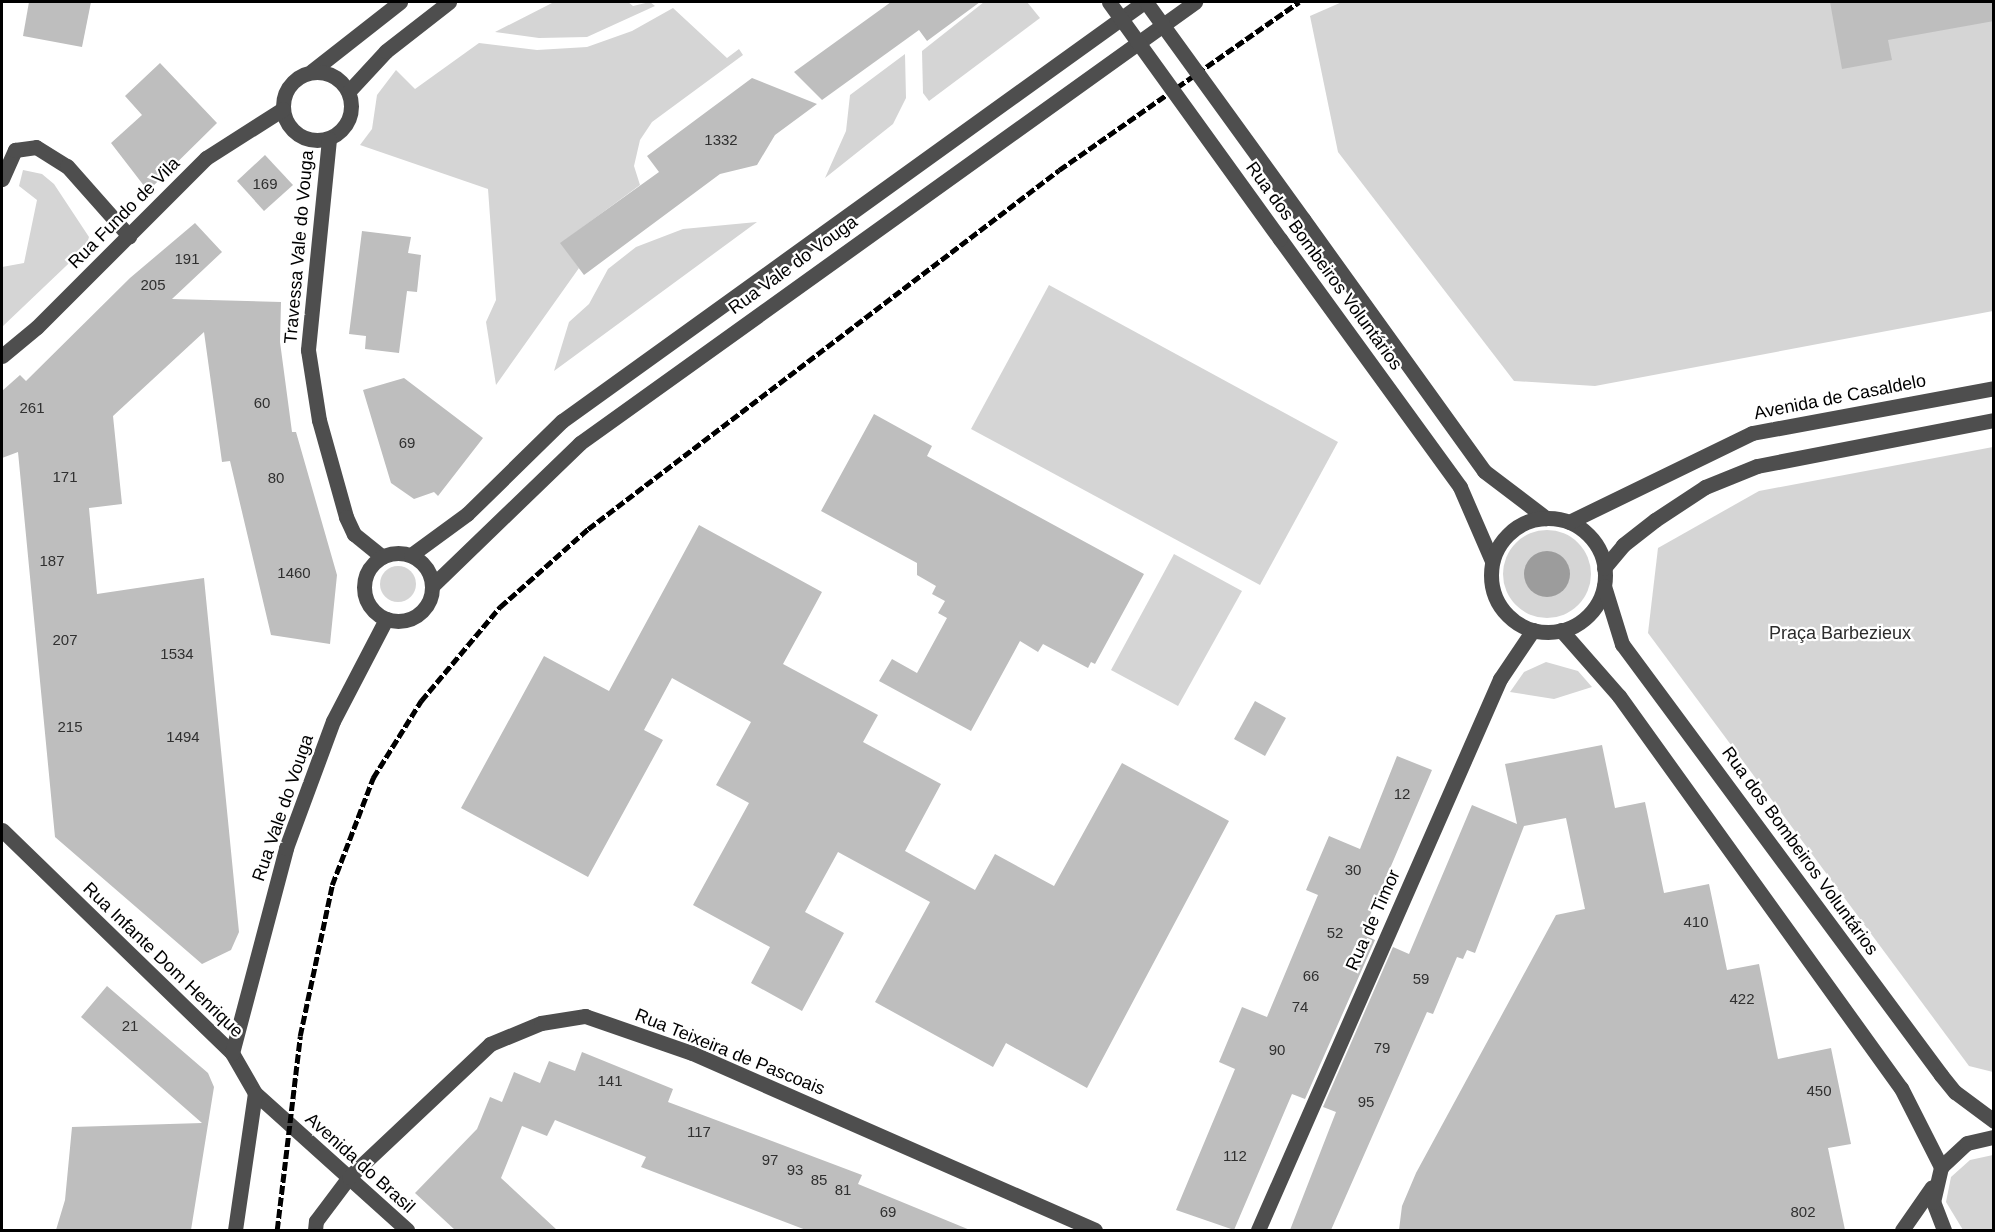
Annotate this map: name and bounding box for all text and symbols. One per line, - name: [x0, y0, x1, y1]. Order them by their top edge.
- house number: 1332: [704, 131, 738, 149]
- street label: Travessa Vale do Vouga: [280, 149, 318, 345]
- street label: Rua Fundo de Vila: [64, 153, 184, 273]
- street label: Rua dos Bombeiros Voluntários: [1241, 158, 1407, 374]
- house number: 169: [252, 175, 278, 193]
- street label: Rua Vale do Vouga: [724, 211, 862, 319]
- house number: 191: [174, 250, 200, 268]
- house number: 205: [140, 276, 166, 294]
- street label: Avenida de Casaldelo: [1752, 370, 1928, 424]
- house number: 60: [254, 394, 270, 412]
- house number: 261: [19, 399, 45, 417]
- house number: 69: [399, 434, 415, 452]
- house number: 171: [52, 468, 78, 486]
- house number: 80: [268, 469, 284, 487]
- house number: 187: [39, 552, 65, 570]
- house number: 1460: [277, 564, 311, 582]
- park label: Praça Barbezieux: [1769, 622, 1911, 644]
- house number: 207: [52, 631, 78, 649]
- house number: 1534: [160, 645, 194, 663]
- house number: 215: [57, 718, 83, 736]
- house number: 1494: [166, 728, 200, 746]
- street label: Rua Vale do Vouga: [248, 732, 318, 884]
- street label: Rua dos Bombeiros Voluntários: [1717, 743, 1883, 959]
- house number: 12: [1394, 785, 1410, 803]
- house number: 30: [1345, 861, 1361, 879]
- street label: Rua de Timor: [1341, 866, 1405, 974]
- street label: Rua Infante Dom Henrique: [78, 878, 248, 1042]
- house number: 410: [1683, 913, 1709, 931]
- house number: 52: [1327, 924, 1343, 942]
- house number: 66: [1303, 967, 1319, 985]
- house number: 59: [1413, 970, 1429, 988]
- house number: 422: [1729, 990, 1755, 1008]
- house number: 74: [1292, 998, 1308, 1016]
- street label: Rua Teixeira de Pascoais: [632, 1004, 828, 1100]
- house number: 21: [122, 1017, 138, 1035]
- house number: 79: [1374, 1039, 1390, 1057]
- house number: 90: [1269, 1041, 1285, 1059]
- house number: 141: [597, 1072, 623, 1090]
- house number: 450: [1806, 1082, 1832, 1100]
- house number: 95: [1358, 1093, 1374, 1111]
- street label: Avenida do Brasil: [301, 1108, 419, 1218]
- house number: 117: [687, 1123, 711, 1141]
- house number: 112: [1223, 1147, 1247, 1165]
- house number: 97: [762, 1151, 778, 1169]
- house number: 93: [787, 1161, 803, 1179]
- house number: 85: [811, 1171, 827, 1189]
- house number: 81: [835, 1181, 851, 1199]
- house number: 69: [880, 1203, 896, 1221]
- house number: 802: [1790, 1203, 1816, 1221]

